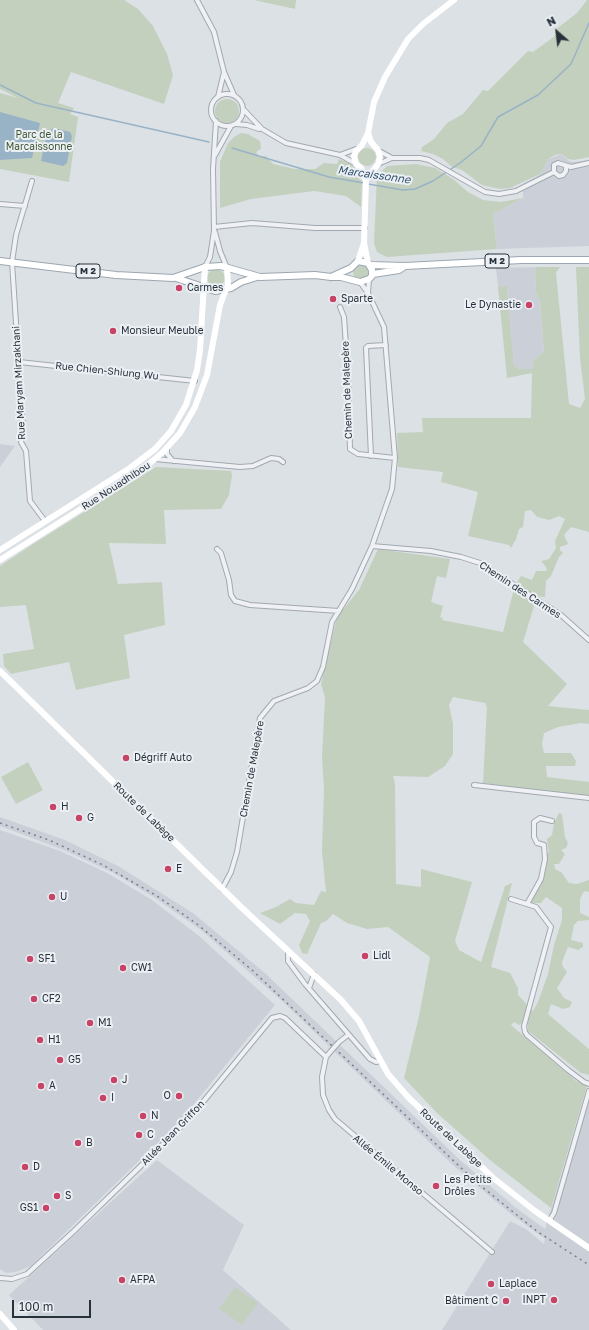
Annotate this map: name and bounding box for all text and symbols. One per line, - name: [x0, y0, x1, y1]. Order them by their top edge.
- north arrow: [537, 12, 577, 52]
- text: N: [544, 13, 558, 29]
- park label: Parc de la Marcaissonne: [6, 129, 72, 152]
- water label: Marcaissonne: [337, 163, 411, 187]
- road number: M 2: [485, 254, 509, 268]
- road number: M 2: [76, 264, 100, 278]
- place label: Carmes: [187, 282, 223, 294]
- marker: Carmes: [174, 283, 184, 293]
- place label: Sparte: [341, 293, 373, 305]
- marker: Sparte: [328, 294, 338, 304]
- place label: Le Dynastie: [465, 299, 521, 311]
- marker: Le Dynastie: [524, 300, 534, 310]
- place label: Monsieur Meuble: [121, 325, 203, 337]
- street label: Rue Maryam Mirzakhani: [10, 326, 28, 440]
- marker: Monsieur Meuble: [108, 326, 118, 336]
- street label: Chemin de Malepère: [339, 341, 355, 439]
- street label: Rue Chien-Shiung Wu: [55, 360, 159, 382]
- street label: Rue Nouadhibou: [79, 459, 153, 513]
- street label: Chemin des Carmes: [477, 559, 563, 621]
- street label: Chemin de Malepère: [238, 720, 266, 818]
- place label: Dégriff Auto: [134, 752, 192, 764]
- marker: Dégriff Auto: [121, 753, 131, 763]
- street label: Route de Labège: [111, 780, 177, 844]
- place label: H: [61, 801, 69, 813]
- marker: H: [48, 802, 58, 812]
- place label: G: [87, 812, 94, 824]
- marker: G: [74, 813, 84, 823]
- place label: E: [176, 863, 182, 875]
- marker: E: [163, 864, 173, 874]
- place label: U: [60, 891, 67, 903]
- marker: U: [47, 892, 57, 902]
- place label: Lidl: [373, 950, 391, 962]
- marker: Lidl: [360, 951, 370, 961]
- place label: SF1: [38, 953, 55, 965]
- marker: SF1: [25, 954, 35, 964]
- place label: CW1: [131, 962, 152, 974]
- marker: CW1: [118, 963, 128, 973]
- place label: CF2: [42, 993, 61, 1005]
- marker: CF2: [29, 994, 39, 1004]
- place label: M1: [98, 1017, 111, 1029]
- marker: M1: [85, 1018, 95, 1028]
- place label: H1: [48, 1034, 60, 1046]
- marker: H1: [35, 1035, 45, 1045]
- place label: G5: [68, 1054, 81, 1066]
- marker: G5: [55, 1055, 65, 1065]
- place label: J: [122, 1074, 128, 1086]
- marker: J: [109, 1075, 119, 1085]
- place label: A: [49, 1080, 56, 1092]
- marker: A: [36, 1081, 46, 1091]
- place label: O: [164, 1090, 171, 1102]
- marker: O: [174, 1091, 184, 1101]
- place label: I: [111, 1092, 114, 1104]
- marker: I: [98, 1093, 108, 1103]
- street label: Allée Jean Griffon: [139, 1098, 207, 1168]
- street label: Route de Labège: [417, 1106, 485, 1170]
- place label: N: [151, 1110, 159, 1122]
- marker: N: [138, 1111, 148, 1121]
- place label: C: [147, 1129, 154, 1141]
- marker: C: [134, 1130, 144, 1140]
- street label: Allée Émile Monso: [350, 1132, 426, 1198]
- place label: B: [86, 1137, 93, 1149]
- marker: B: [73, 1138, 83, 1148]
- place label: D: [33, 1161, 40, 1173]
- marker: D: [20, 1162, 30, 1172]
- place label: Les Petits Drôles: [444, 1174, 491, 1198]
- marker: Les Petits Drôles: [431, 1181, 441, 1191]
- place label: S: [65, 1190, 71, 1202]
- marker: S: [52, 1191, 62, 1201]
- place label: GS1: [20, 1202, 38, 1214]
- marker: GS1: [41, 1203, 51, 1213]
- place label: AFPA: [130, 1274, 155, 1286]
- marker: AFPA: [117, 1275, 127, 1285]
- place label: Laplace: [499, 1278, 537, 1290]
- marker: Laplace: [486, 1279, 496, 1289]
- scale bar: [14, 1292, 93, 1318]
- place label: INPT: [523, 1294, 546, 1306]
- place label: Bâtiment C: [445, 1295, 498, 1307]
- marker: INPT: [549, 1295, 559, 1305]
- marker: Bâtiment C: [501, 1296, 511, 1306]
- text: 100 m: [19, 1299, 53, 1314]

